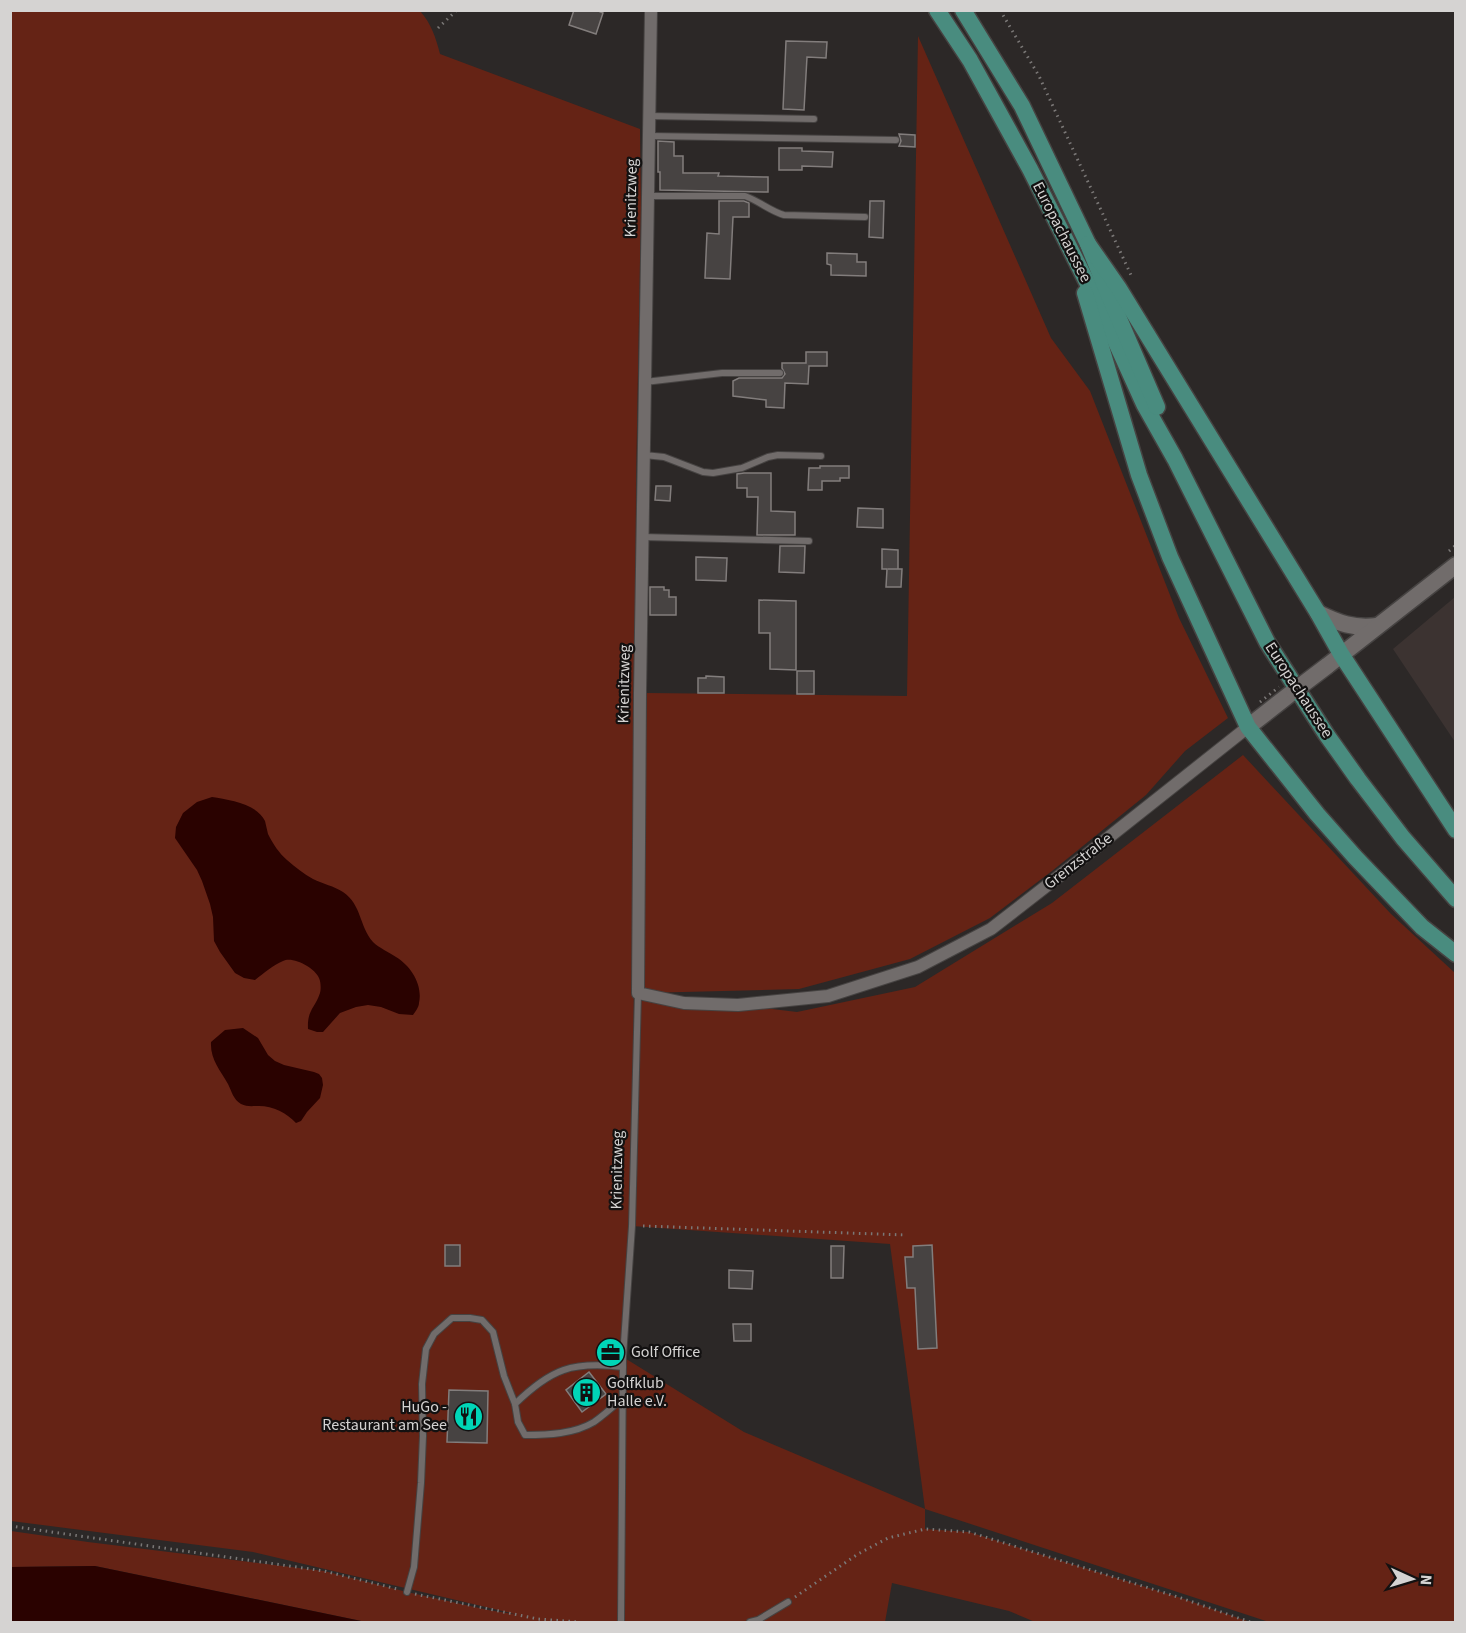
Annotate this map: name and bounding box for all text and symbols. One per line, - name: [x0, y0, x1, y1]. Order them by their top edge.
- street label: Krienitzweg: [619, 158, 643, 238]
- street label: Europachaussee: [1027, 178, 1097, 286]
- street label: Europachaussee: [1260, 638, 1338, 742]
- street label: Krienitzweg: [612, 644, 636, 724]
- street label: Grenzstraße: [1039, 827, 1117, 895]
- street label: Krienitzweg: [605, 1130, 629, 1210]
- office icon: Golf Office: [594, 1336, 626, 1368]
- place label: Golf Office: [631, 1341, 700, 1363]
- place label: Golfklub Halle e.V.: [607, 1372, 667, 1412]
- building icon: Golfklub Halle e.V.: [570, 1376, 602, 1408]
- place label: HuGo - Restaurant am See: [322, 1396, 447, 1436]
- restaurant icon: HuGo - Restaurant am See: [452, 1400, 484, 1432]
- north arrow: [1382, 1549, 1442, 1609]
- text: N: [1415, 1574, 1437, 1586]

